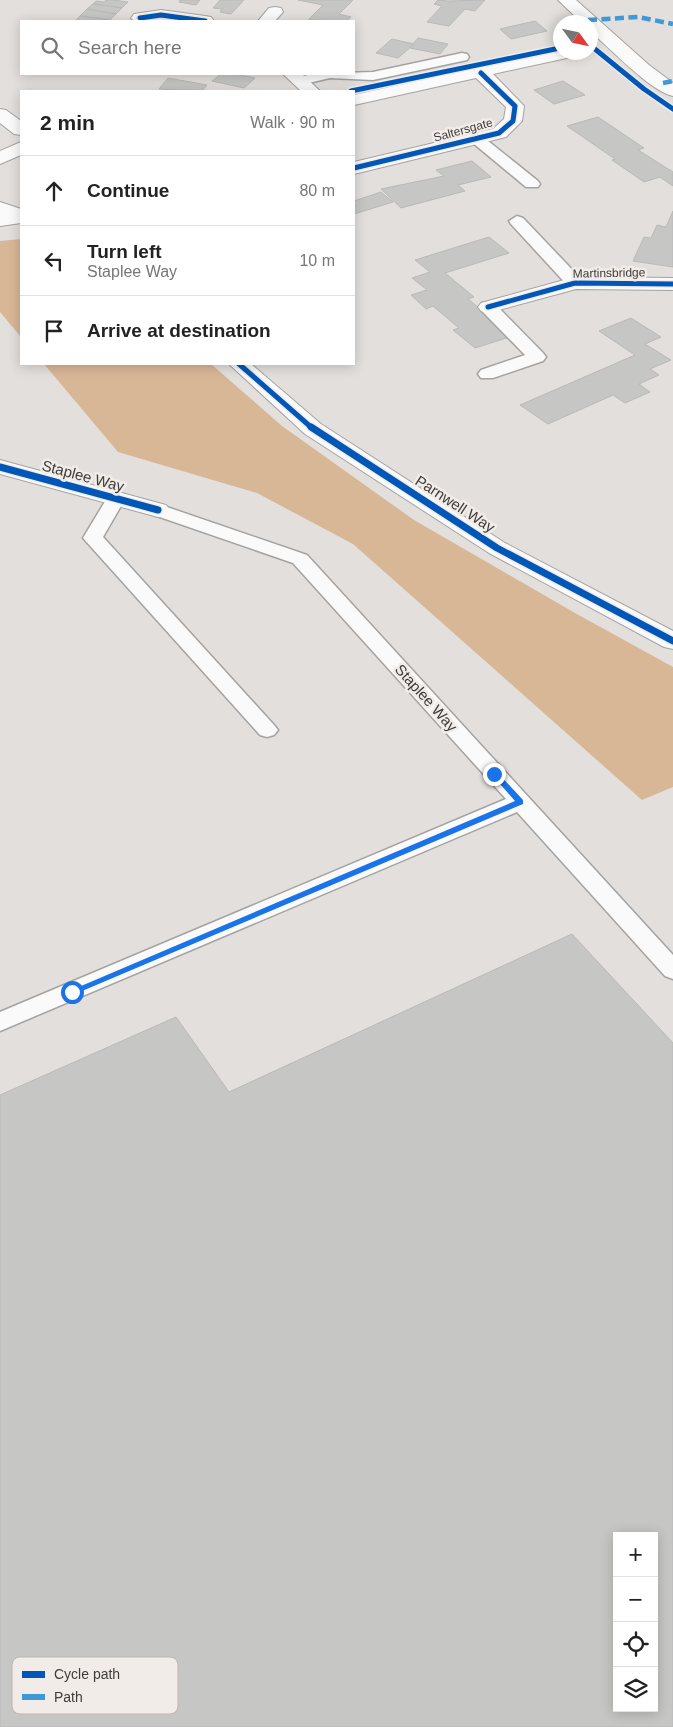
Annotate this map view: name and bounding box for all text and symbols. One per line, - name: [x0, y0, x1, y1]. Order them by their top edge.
- north arrow: [553, 15, 598, 60]
- search box: [20, 20, 355, 75]
- icon: search: [38, 34, 66, 62]
- text: Search here: [78, 37, 182, 58]
- text: 2 min: [40, 111, 95, 134]
- text: Walk · 90 m: [250, 114, 335, 131]
- street label: Saltersgate: [432, 115, 494, 145]
- icon: ahead: [40, 177, 68, 205]
- text: Continue: [87, 180, 169, 201]
- text: 80 m: [299, 182, 335, 199]
- text: Turn left: [87, 241, 162, 262]
- icon: left: [40, 247, 68, 275]
- text: 10 m: [299, 252, 335, 269]
- text: Staplee Way: [87, 263, 177, 280]
- street label: Martinsbridge: [573, 265, 646, 281]
- icon: arrive: [40, 317, 68, 345]
- text: Arrive at destination: [87, 320, 271, 341]
- street label: Staplee Way: [40, 456, 127, 495]
- street label: Parnwell Way: [412, 472, 499, 536]
- street label: Staplee Way: [392, 661, 461, 735]
- route end: [483, 763, 506, 786]
- route start: [61, 981, 84, 1004]
- map controls: [613, 1532, 658, 1712]
- button: +: [613, 1532, 658, 1577]
- button: −: [613, 1577, 658, 1622]
- button: locate: [613, 1622, 658, 1667]
- legend: [12, 1657, 178, 1714]
- text: Cycle path: [54, 1666, 120, 1682]
- button: layers: [613, 1667, 658, 1712]
- text: Path: [54, 1689, 83, 1705]

